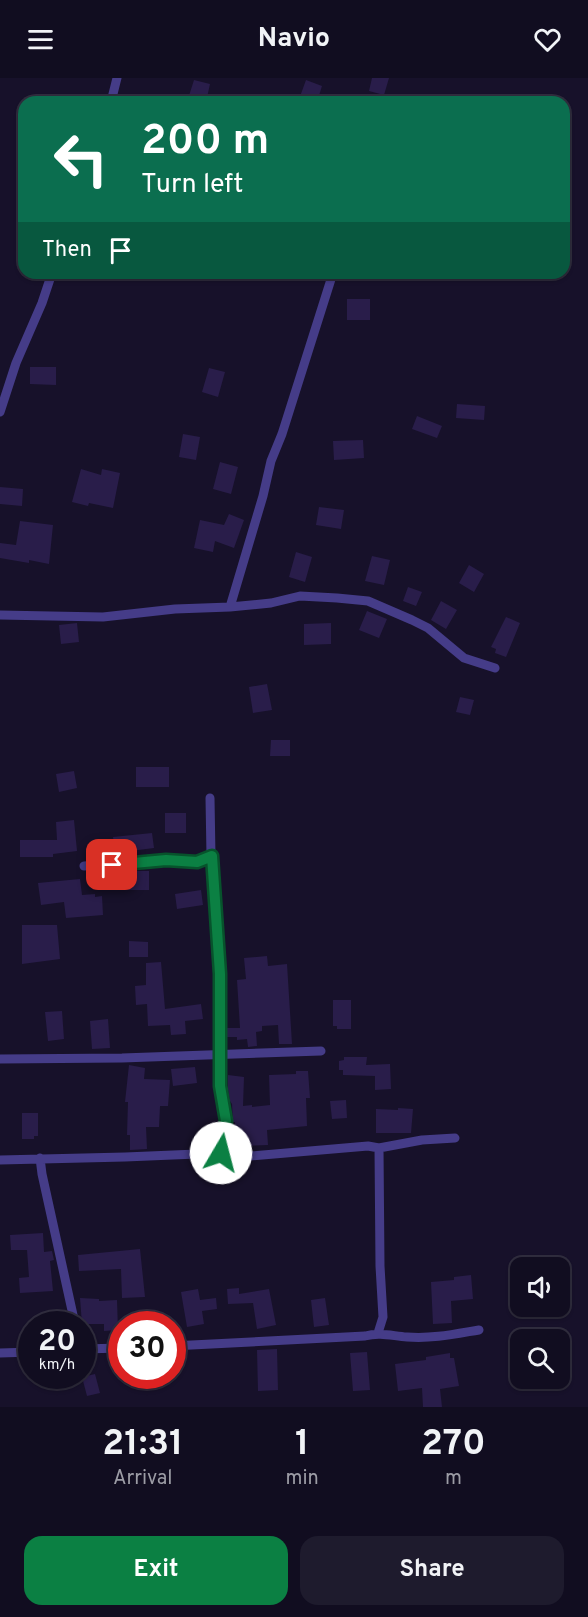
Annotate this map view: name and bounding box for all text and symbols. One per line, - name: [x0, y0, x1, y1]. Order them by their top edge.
- text: Navio: [258, 22, 330, 56]
- icon: menu: [24, 23, 57, 56]
- icon: heart: [531, 23, 564, 56]
- text: 200 m: [141, 116, 269, 169]
- icon: left: [42, 120, 120, 198]
- text: Turn left: [141, 168, 243, 202]
- icon: arrive: [104, 234, 137, 267]
- text: Then: [42, 237, 92, 264]
- pin: [86, 839, 137, 890]
- icon: arrive: [95, 848, 128, 881]
- position arrow: [189, 1121, 253, 1185]
- map controls: [510, 1257, 570, 1389]
- button: sound: [510, 1257, 570, 1317]
- speed limit sign: 30: [108, 1311, 186, 1389]
- text: 20: [38, 1324, 76, 1361]
- button: search: [510, 1329, 570, 1389]
- text: km/h: [39, 1356, 75, 1375]
- text: 21:31: [102, 1422, 183, 1468]
- text: 1: [295, 1422, 309, 1468]
- text: 270: [421, 1422, 486, 1468]
- text: Arrival: [113, 1466, 173, 1492]
- text: min: [286, 1466, 319, 1492]
- text: m: [445, 1466, 462, 1492]
- button: Exit: [24, 1536, 288, 1605]
- button: Share: [300, 1536, 564, 1605]

